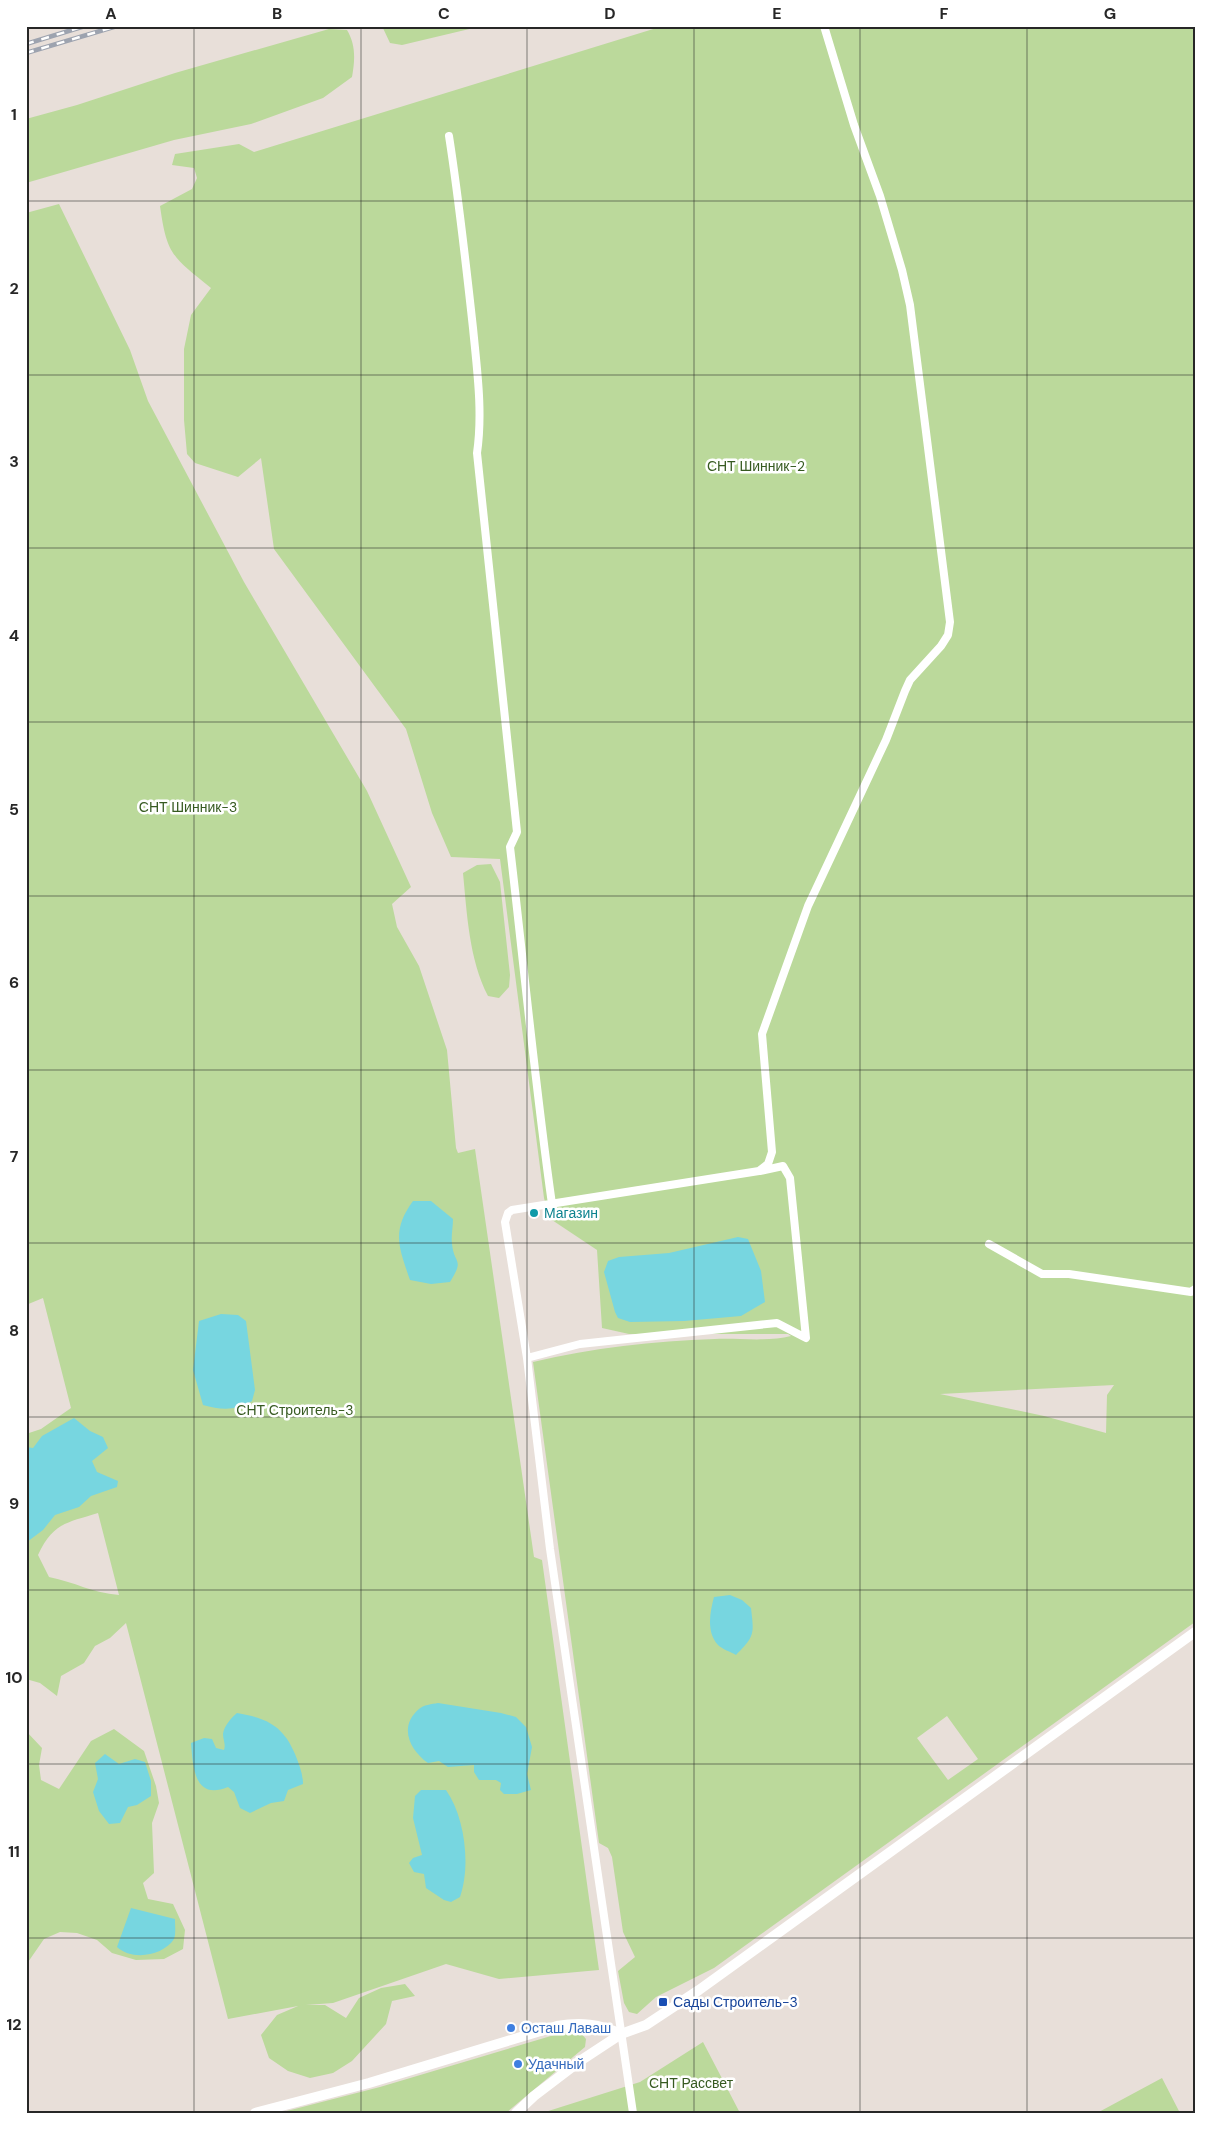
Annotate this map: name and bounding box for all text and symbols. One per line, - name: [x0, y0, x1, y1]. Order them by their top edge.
- text: A: [105, 3, 117, 24]
- text: B: [272, 3, 282, 24]
- text: C: [438, 3, 450, 24]
- text: D: [604, 3, 616, 24]
- text: E: [772, 3, 782, 24]
- text: F: [940, 3, 949, 24]
- text: G: [1104, 3, 1116, 24]
- text: 1: [11, 104, 17, 125]
- text: 2: [9, 278, 19, 299]
- text: 3: [9, 451, 19, 472]
- park label: СНТ Шинник-2: [707, 457, 805, 475]
- text: 4: [9, 625, 19, 646]
- park label: СНТ Шинник-3: [139, 798, 237, 816]
- text: 5: [9, 799, 19, 820]
- text: 6: [9, 972, 19, 993]
- text: 7: [10, 1146, 19, 1167]
- place label: Магазин: [544, 1204, 598, 1222]
- marker: Магазин: [528, 1207, 540, 1219]
- text: 8: [9, 1320, 19, 1341]
- park label: СНТ Строитель-3: [236, 1401, 354, 1419]
- text: 9: [9, 1493, 19, 1514]
- text: 10: [5, 1667, 23, 1688]
- text: 11: [8, 1841, 20, 1862]
- place label: Сады Строитель-3: [673, 1993, 798, 2011]
- marker: Сады Строитель-3: [657, 1996, 669, 2008]
- text: 12: [6, 2014, 22, 2035]
- place label: Осташ Лаваш: [521, 2019, 611, 2037]
- marker: Осташ Лаваш: [505, 2022, 517, 2034]
- place label: Удачный: [528, 2055, 584, 2073]
- marker: Удачный: [512, 2058, 524, 2070]
- park label: СНТ Рассвет: [649, 2074, 734, 2092]

